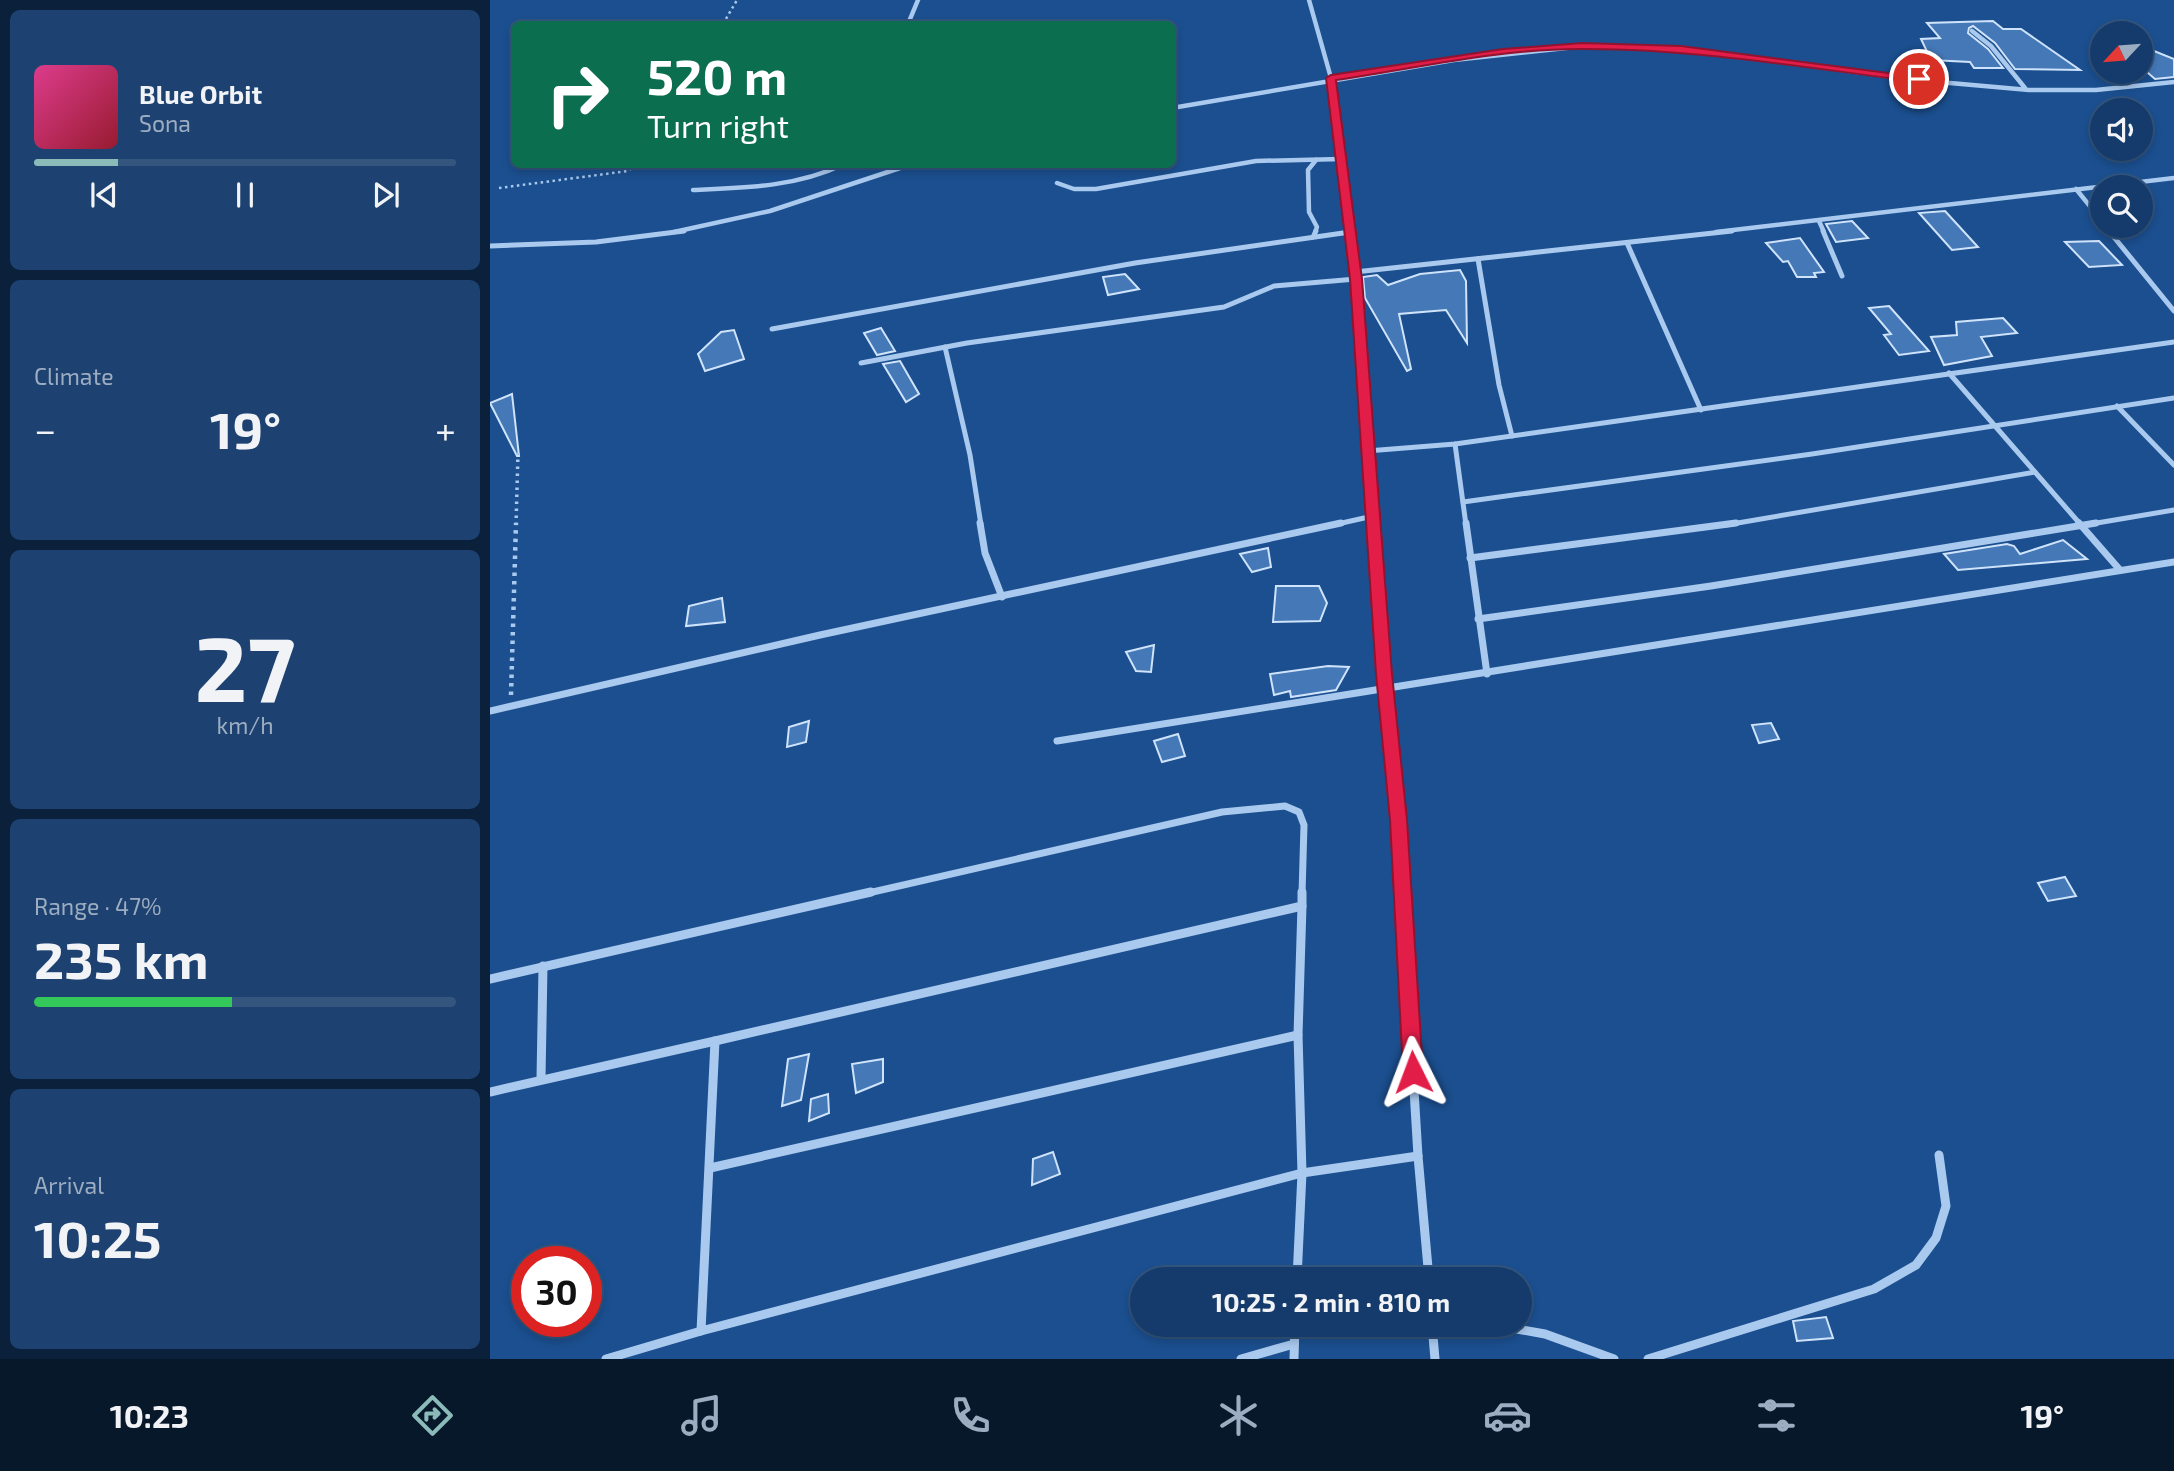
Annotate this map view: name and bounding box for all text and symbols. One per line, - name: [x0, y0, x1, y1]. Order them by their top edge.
- north arrow: [2090, 21, 2152, 84]
- map controls: [2090, 21, 2153, 238]
- text: 520 m: [647, 46, 787, 105]
- icon: right: [532, 49, 623, 140]
- pin: [1889, 49, 1949, 109]
- icon: arrive: [1900, 60, 1938, 98]
- text: Blue Orbit: [139, 78, 262, 109]
- button: sound: [2090, 98, 2153, 161]
- text: Turn right: [647, 106, 789, 144]
- text: Sona: [139, 109, 191, 137]
- button: search: [2090, 175, 2153, 238]
- icon: previous: [85, 176, 123, 214]
- icon: pause: [226, 176, 264, 214]
- icon: next: [367, 176, 405, 214]
- text: Climate: [34, 362, 114, 390]
- text: 19°: [210, 397, 281, 459]
- text: −: [34, 406, 56, 452]
- text: +: [435, 406, 456, 452]
- text: 27: [195, 611, 295, 720]
- text: km/h: [216, 711, 274, 739]
- text: Range · 47%: [34, 892, 161, 920]
- text: 235 km: [34, 927, 209, 989]
- position arrow: [1376, 1035, 1450, 1109]
- text: Arrival: [34, 1171, 104, 1199]
- text: 10:25: [34, 1206, 162, 1268]
- speed limit sign: 30: [511, 1246, 602, 1337]
- text: 10:25 · 2 min · 810 m: [1212, 1286, 1450, 1317]
- icon: directions: [408, 1391, 457, 1440]
- icon: music: [677, 1391, 726, 1440]
- icon: phone: [946, 1391, 995, 1440]
- icon: climate: [1214, 1391, 1263, 1440]
- icon: car: [1483, 1391, 1532, 1440]
- icon: filters: [1752, 1391, 1801, 1440]
- text: 10:23: [110, 1396, 189, 1434]
- text: 19°: [2020, 1396, 2064, 1434]

